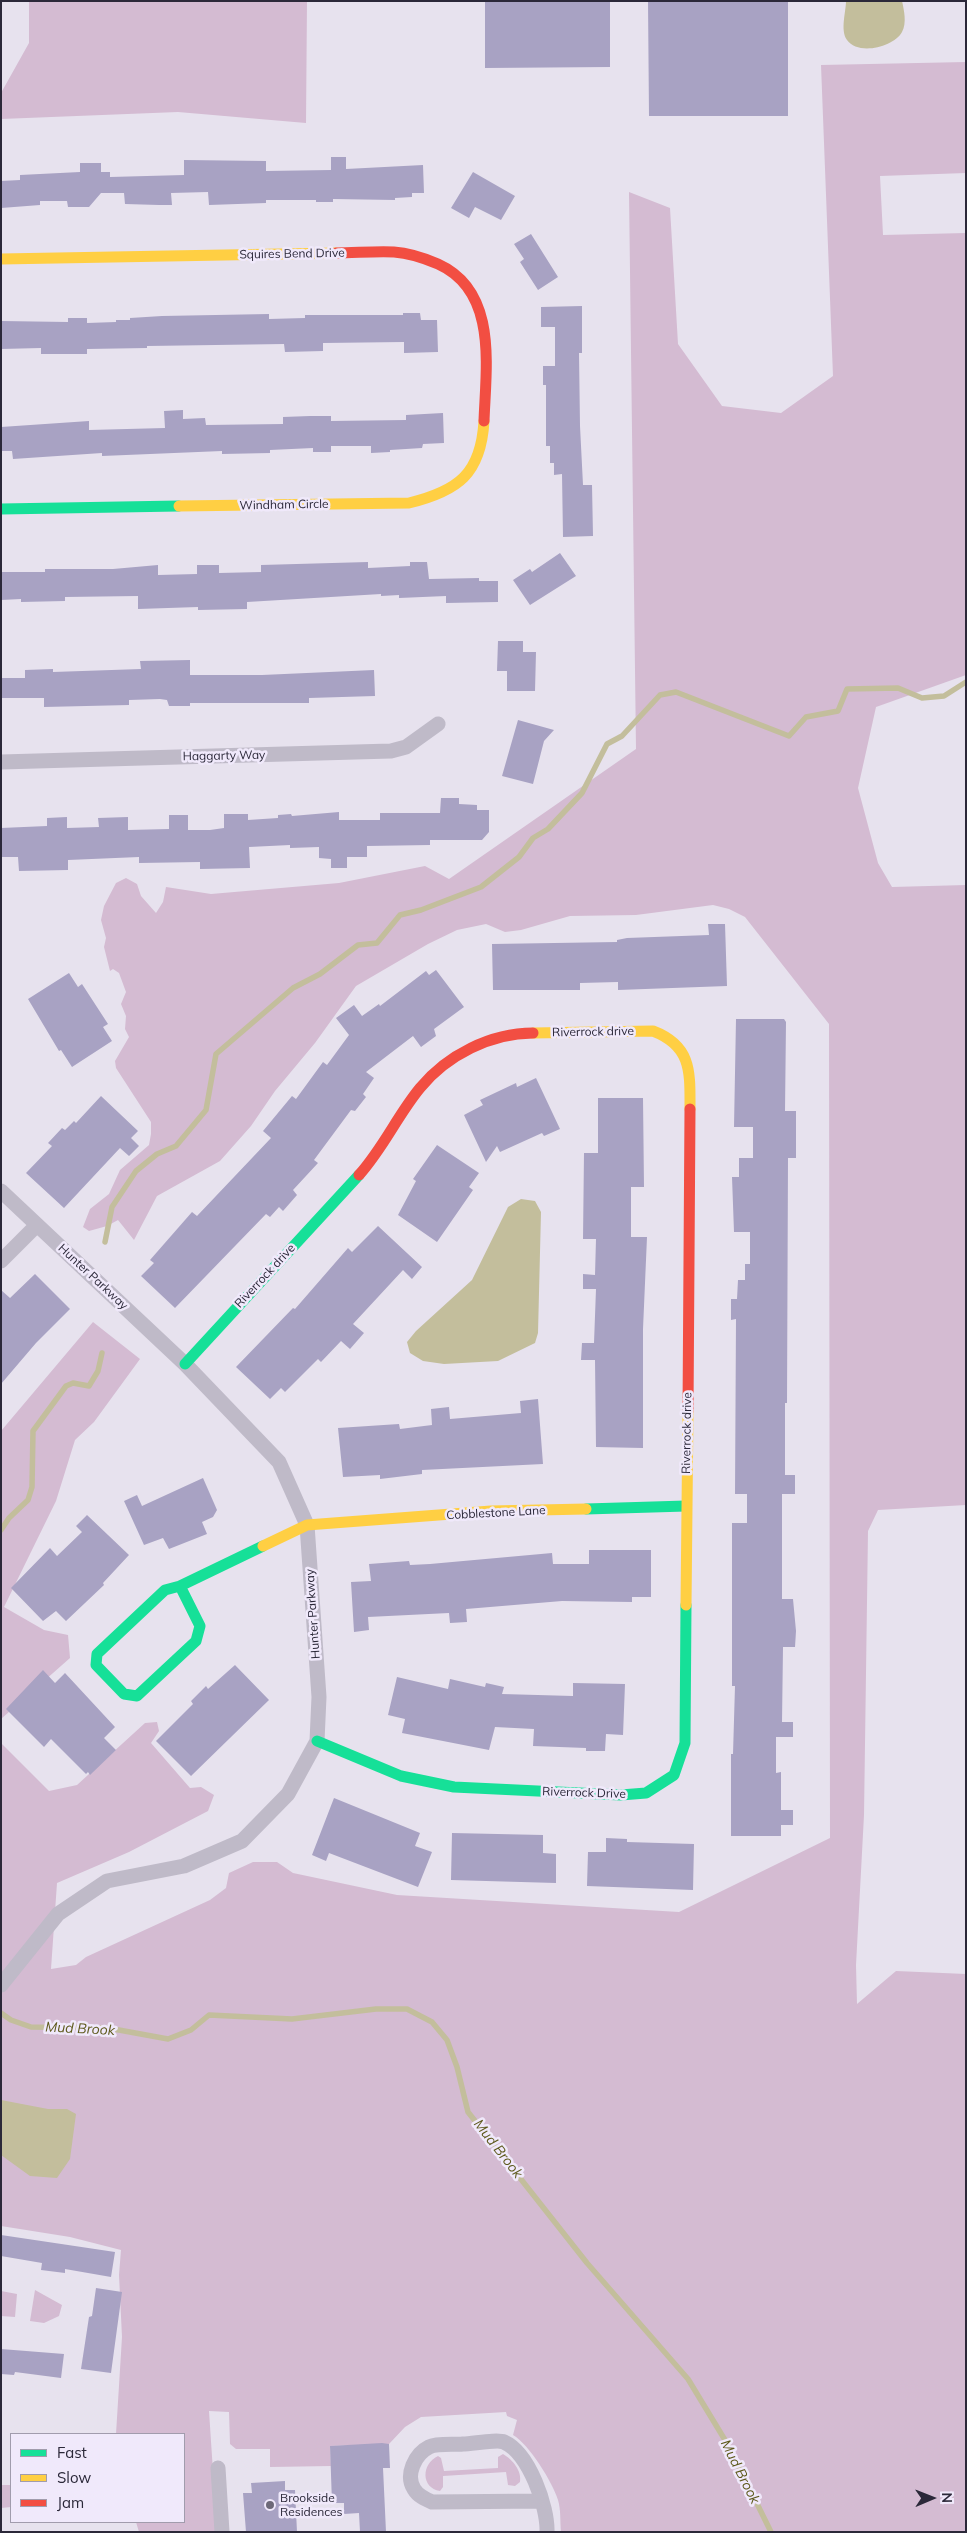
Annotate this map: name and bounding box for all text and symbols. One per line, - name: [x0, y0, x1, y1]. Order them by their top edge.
- street label: Squires Bend Drive: [239, 246, 345, 262]
- street label: Windham Circle: [239, 497, 329, 513]
- street label: Haggarty Way: [183, 748, 265, 764]
- street label: Riverrock drive: [552, 1024, 634, 1040]
- street label: Hunter Parkway: [55, 1241, 131, 1313]
- street label: Riverrock drive: [232, 1241, 298, 1311]
- street label: Riverrock drive: [679, 1392, 695, 1474]
- street label: Cobblestone Lane: [446, 1503, 546, 1523]
- street label: Hunter Parkway: [303, 1569, 323, 1659]
- street label: Riverrock Drive: [542, 1784, 626, 1802]
- water label: Mud Brook: [45, 2019, 115, 2039]
- water label: Mud Brook: [470, 2116, 526, 2182]
- legend: [10, 2433, 185, 2523]
- water label: Mud Brook: [717, 2437, 763, 2507]
- text: Fast: [57, 2443, 87, 2462]
- text: Slow: [57, 2468, 91, 2487]
- north arrow: [907, 2473, 957, 2523]
- place label: Brookside Residences: [280, 2491, 343, 2519]
- text: N: [938, 2492, 956, 2503]
- text: Jam: [57, 2493, 84, 2512]
- marker: Brookside Residences: [264, 2499, 276, 2511]

